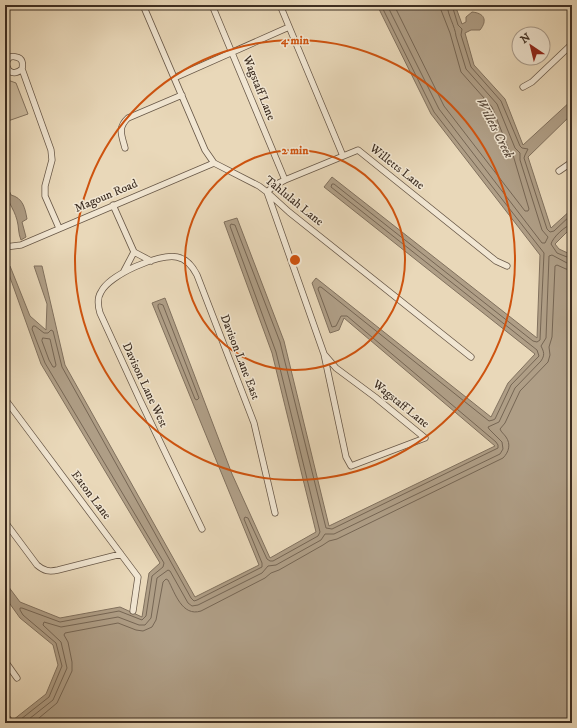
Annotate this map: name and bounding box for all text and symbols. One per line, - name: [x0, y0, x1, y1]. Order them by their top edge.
- north arrow: [511, 26, 551, 66]
- text: N: [518, 30, 534, 47]
- text: 4 min: [280, 33, 310, 48]
- street label: Wagstaff Lane: [239, 53, 279, 123]
- water label: Willets Creek: [473, 95, 517, 161]
- street label: Willetts Lane: [366, 140, 427, 193]
- text: 2 min: [282, 143, 309, 158]
- street label: Tahlulah Lane: [262, 173, 326, 229]
- street label: Magoun Road: [72, 176, 140, 216]
- centre of rings: [288, 253, 302, 267]
- street label: Davison Lane East: [217, 312, 263, 402]
- street label: Davison Lane West: [119, 340, 171, 430]
- street label: Wagstaff Lane: [369, 376, 432, 431]
- street label: Eaton Lane: [68, 468, 114, 522]

